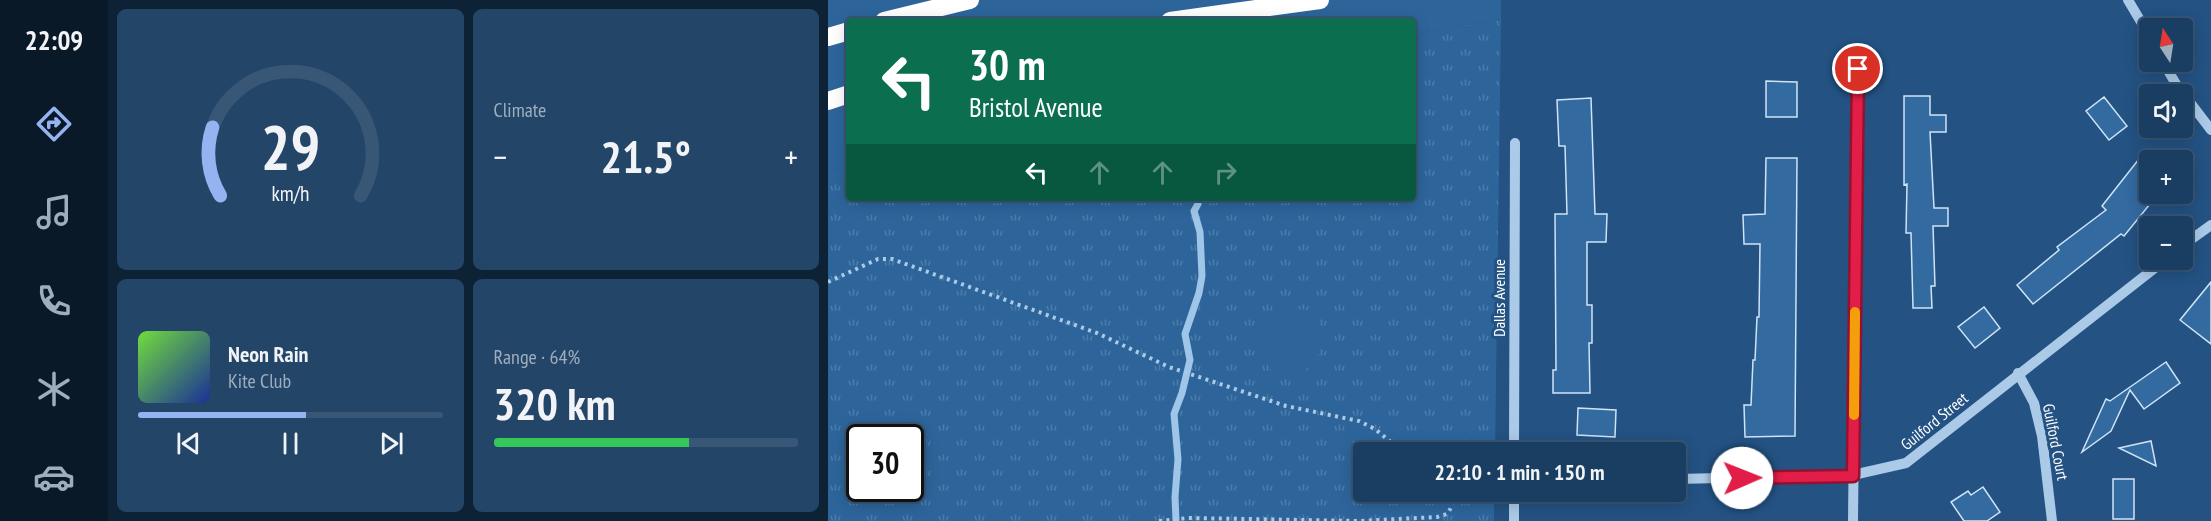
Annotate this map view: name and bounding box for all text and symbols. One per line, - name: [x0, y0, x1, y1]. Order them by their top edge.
- north arrow: [2139, 18, 2193, 72]
- map controls: [2139, 18, 2193, 270]
- text: 22:09: [25, 23, 83, 57]
- text: 30 m: [969, 37, 1046, 92]
- icon: left: [870, 42, 948, 120]
- pin: [1832, 43, 1883, 94]
- icon: arrive: [1841, 52, 1874, 85]
- button: sound: [2139, 84, 2193, 138]
- text: Bristol Avenue: [969, 90, 1103, 124]
- text: Climate: [494, 97, 546, 123]
- icon: directions: [33, 103, 75, 145]
- text: 29: [260, 106, 320, 187]
- text: 21.5°: [601, 127, 691, 185]
- text: −: [494, 135, 507, 178]
- text: +: [784, 135, 798, 178]
- button: +: [2139, 150, 2193, 204]
- icon: left: [1020, 156, 1053, 189]
- icon: ahead: [1083, 156, 1116, 189]
- icon: ahead: [1146, 156, 1179, 189]
- icon: right: [1209, 156, 1242, 189]
- text: km/h: [271, 180, 309, 208]
- icon: music: [33, 191, 75, 233]
- button: −: [2139, 216, 2193, 270]
- street label: Dallas Avenue: [1489, 259, 1509, 337]
- icon: phone: [33, 280, 75, 322]
- text: Neon Rain: [228, 340, 308, 368]
- text: Range · 64%: [494, 344, 580, 370]
- icon: climate: [33, 368, 75, 410]
- text: Kite Club: [228, 368, 291, 394]
- text: 320 km: [494, 374, 616, 432]
- street label: Guilford Street: [1896, 387, 1972, 454]
- street label: Guilford Court: [2039, 402, 2073, 483]
- speed limit sign: 30: [846, 424, 924, 502]
- icon: previous: [172, 427, 205, 460]
- icon: pause: [274, 427, 307, 460]
- icon: next: [375, 427, 408, 460]
- position arrow: [1710, 446, 1774, 510]
- icon: car: [33, 456, 75, 498]
- text: 22:10 · 1 min · 150 m: [1434, 458, 1605, 486]

